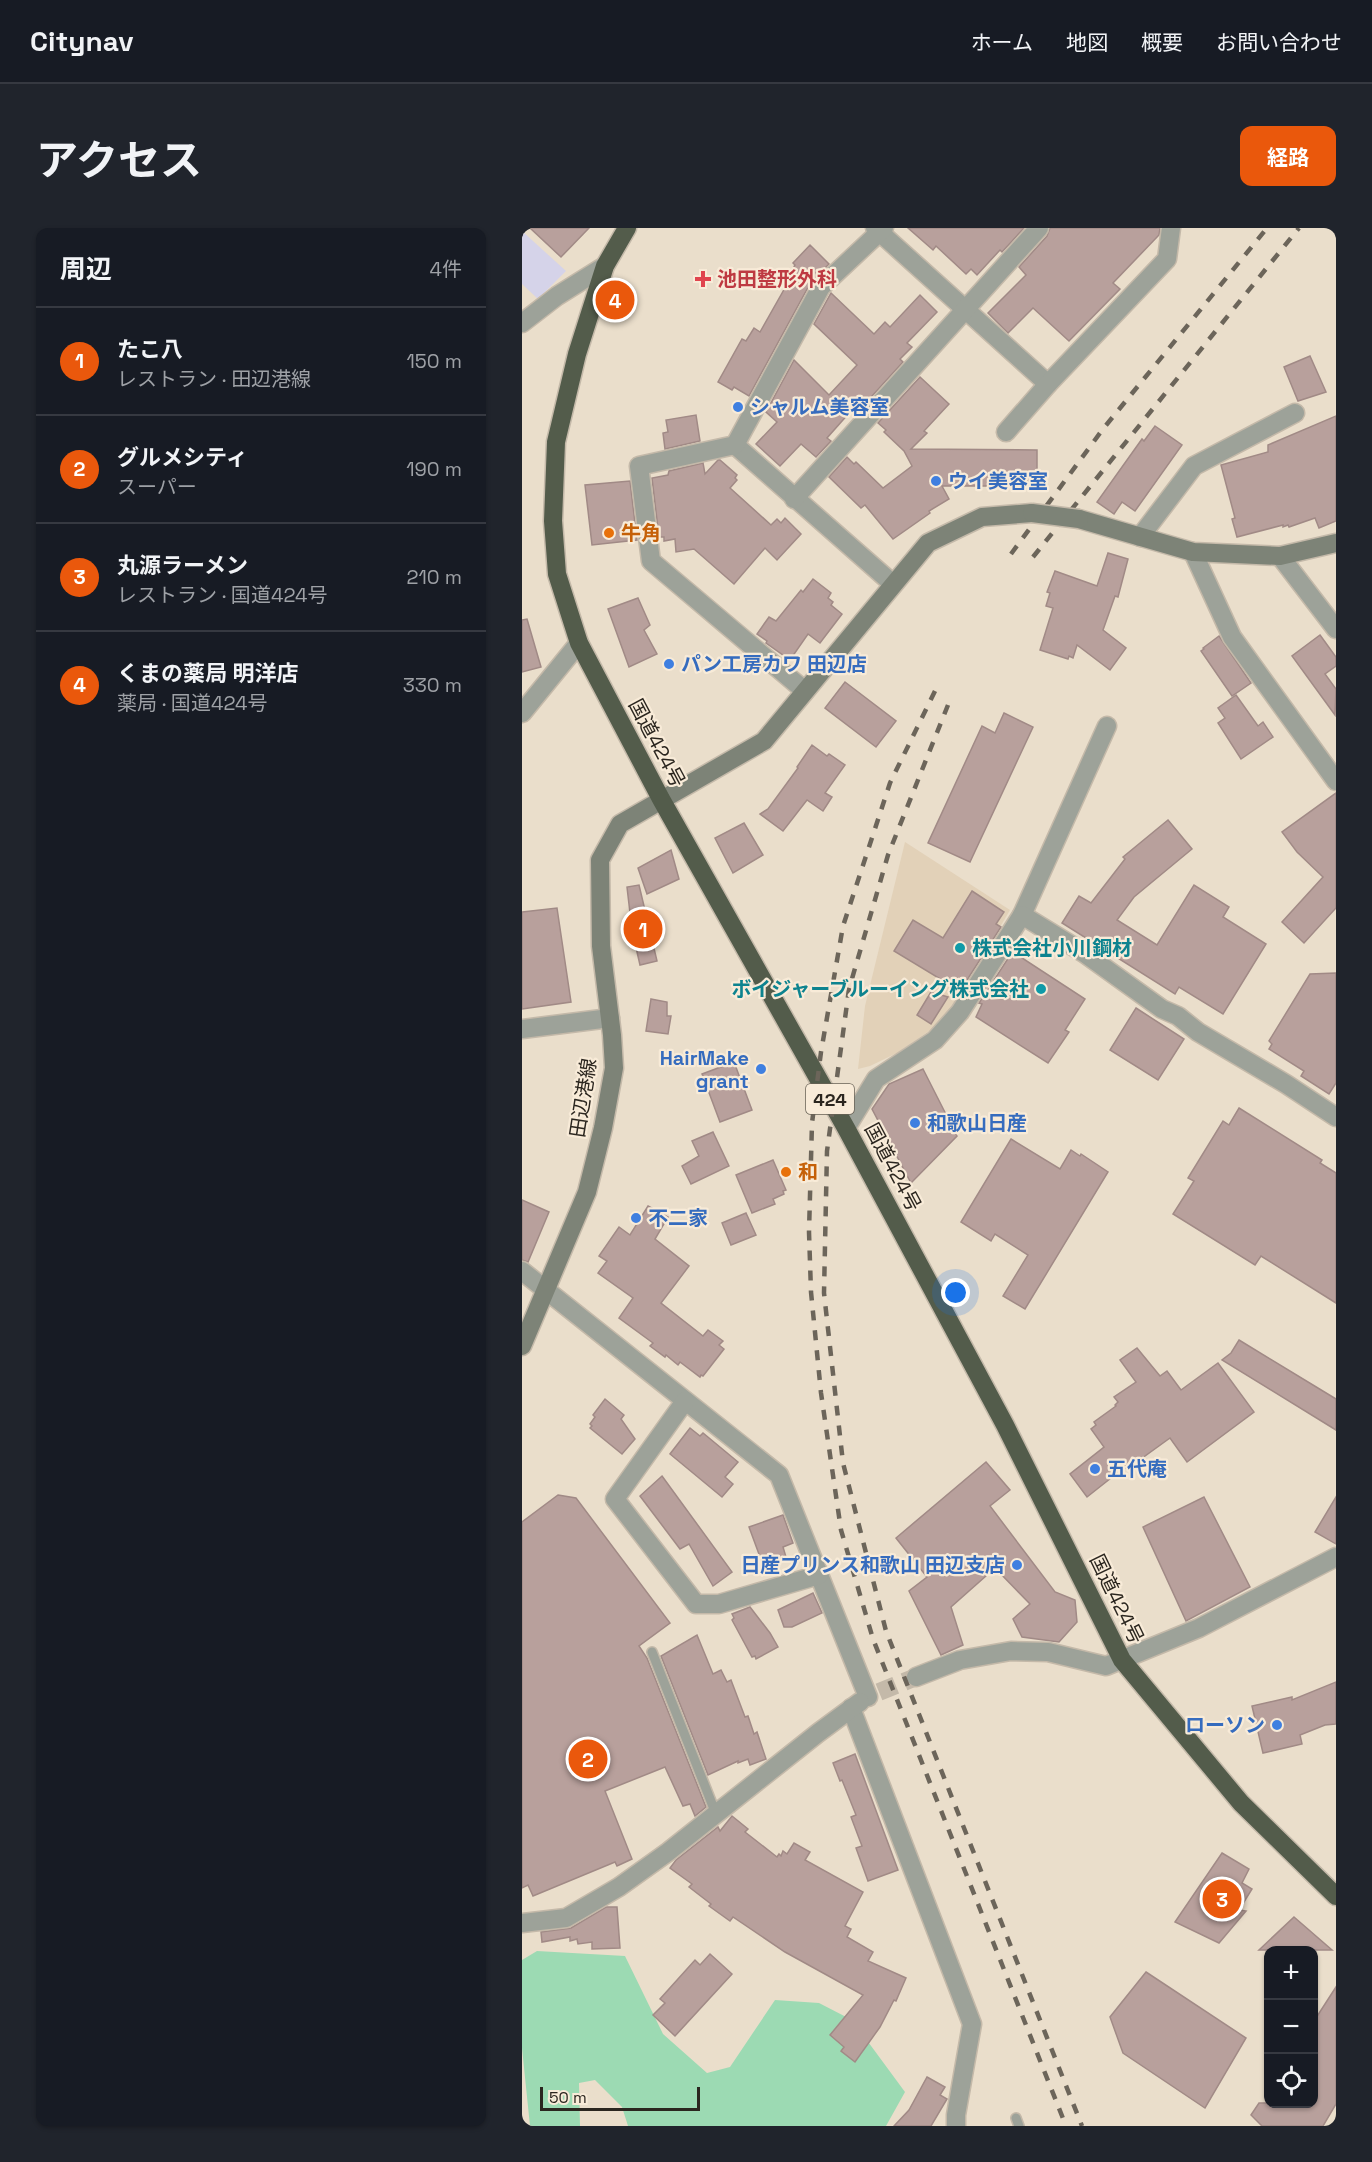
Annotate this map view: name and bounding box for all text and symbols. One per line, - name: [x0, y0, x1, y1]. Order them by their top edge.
- text: Citynav: [30, 23, 134, 59]
- text: ホーム: [971, 29, 1033, 56]
- text: 地図: [1066, 29, 1108, 56]
- text: 概要: [1141, 29, 1183, 56]
- text: お問い合わせ: [1216, 29, 1342, 56]
- button: 経路: [1240, 126, 1336, 186]
- text: アクセス: [36, 134, 202, 187]
- text: 周辺: [60, 252, 112, 286]
- text: 4件: [430, 256, 462, 282]
- place label: 池田整形外科: [717, 266, 837, 292]
- marker: 池田整形外科: [694, 270, 712, 288]
- pin: 4: [596, 278, 634, 322]
- text: たこ八: [117, 335, 183, 363]
- text: 1: [75, 348, 84, 374]
- text: 150 m: [407, 348, 462, 374]
- text: レストラン · 田辺港線: [117, 366, 311, 392]
- place label: シャルム美容室: [750, 394, 890, 420]
- marker: シャルム美容室: [731, 400, 745, 414]
- text: グルメシティ: [117, 443, 248, 471]
- text: 2: [74, 456, 85, 482]
- text: 190 m: [406, 456, 462, 482]
- place label: ウイ美容室: [948, 468, 1048, 494]
- text: スーパー: [117, 474, 197, 500]
- marker: ウイ美容室: [929, 474, 943, 488]
- place label: 牛角: [621, 520, 661, 546]
- marker: 牛角: [602, 526, 616, 540]
- text: 丸源ラーメン: [117, 551, 248, 579]
- text: 3: [73, 564, 86, 590]
- text: 210 m: [406, 564, 462, 590]
- text: レストラン · 国道424号: [117, 582, 328, 608]
- place label: パン工房カワ 田辺店: [681, 651, 867, 677]
- marker: パン工房カワ 田辺店: [662, 657, 676, 671]
- text: くまの薬局 明洋店: [117, 659, 299, 687]
- text: 4: [73, 672, 86, 698]
- text: 330 m: [403, 672, 462, 698]
- text: 薬局 · 国道424号: [117, 690, 268, 716]
- street label: 国道424号: [623, 694, 691, 792]
- pin: 1: [624, 906, 662, 952]
- place label: 株式会社小川鋼材: [972, 935, 1132, 961]
- marker: 株式会社小川鋼材: [953, 941, 967, 955]
- place label: ボイジャーブルーイング株式会社: [731, 976, 1029, 1002]
- marker: ボイジャーブルーイング株式会社: [1034, 982, 1048, 996]
- place label: HairMake grant: [660, 1045, 749, 1094]
- street label: 田辺港線: [564, 1056, 602, 1140]
- marker: HairMake grant: [754, 1062, 768, 1076]
- road number: 424: [806, 1084, 854, 1114]
- place label: 和歌山日産: [927, 1110, 1027, 1136]
- marker: 和歌山日産: [908, 1116, 922, 1130]
- street label: 国道424号: [859, 1118, 927, 1216]
- place label: 和: [798, 1159, 818, 1185]
- marker: 和: [779, 1165, 793, 1179]
- place label: 不二家: [648, 1205, 708, 1231]
- marker: 不二家: [629, 1211, 643, 1225]
- your location: [941, 1278, 970, 1307]
- place label: 五代庵: [1107, 1456, 1167, 1482]
- marker: 五代庵: [1088, 1462, 1102, 1476]
- street label: 国道424号: [1084, 1550, 1150, 1648]
- place label: 日産プリンス和歌山 田辺支店: [740, 1552, 1005, 1578]
- marker: 日産プリンス和歌山 田辺支店: [1010, 1558, 1024, 1572]
- place label: ローソン: [1185, 1712, 1265, 1738]
- marker: ローソン: [1270, 1718, 1284, 1732]
- pin: 2: [568, 1736, 608, 1781]
- pin: 3: [1202, 1876, 1242, 1922]
- map controls: [1264, 1946, 1318, 2108]
- button: +: [1264, 1946, 1318, 2000]
- button: −: [1264, 2000, 1318, 2054]
- button: locate: [1264, 2054, 1318, 2108]
- scale bar: [540, 2084, 700, 2112]
- text: 50 m: [549, 2087, 587, 2108]

